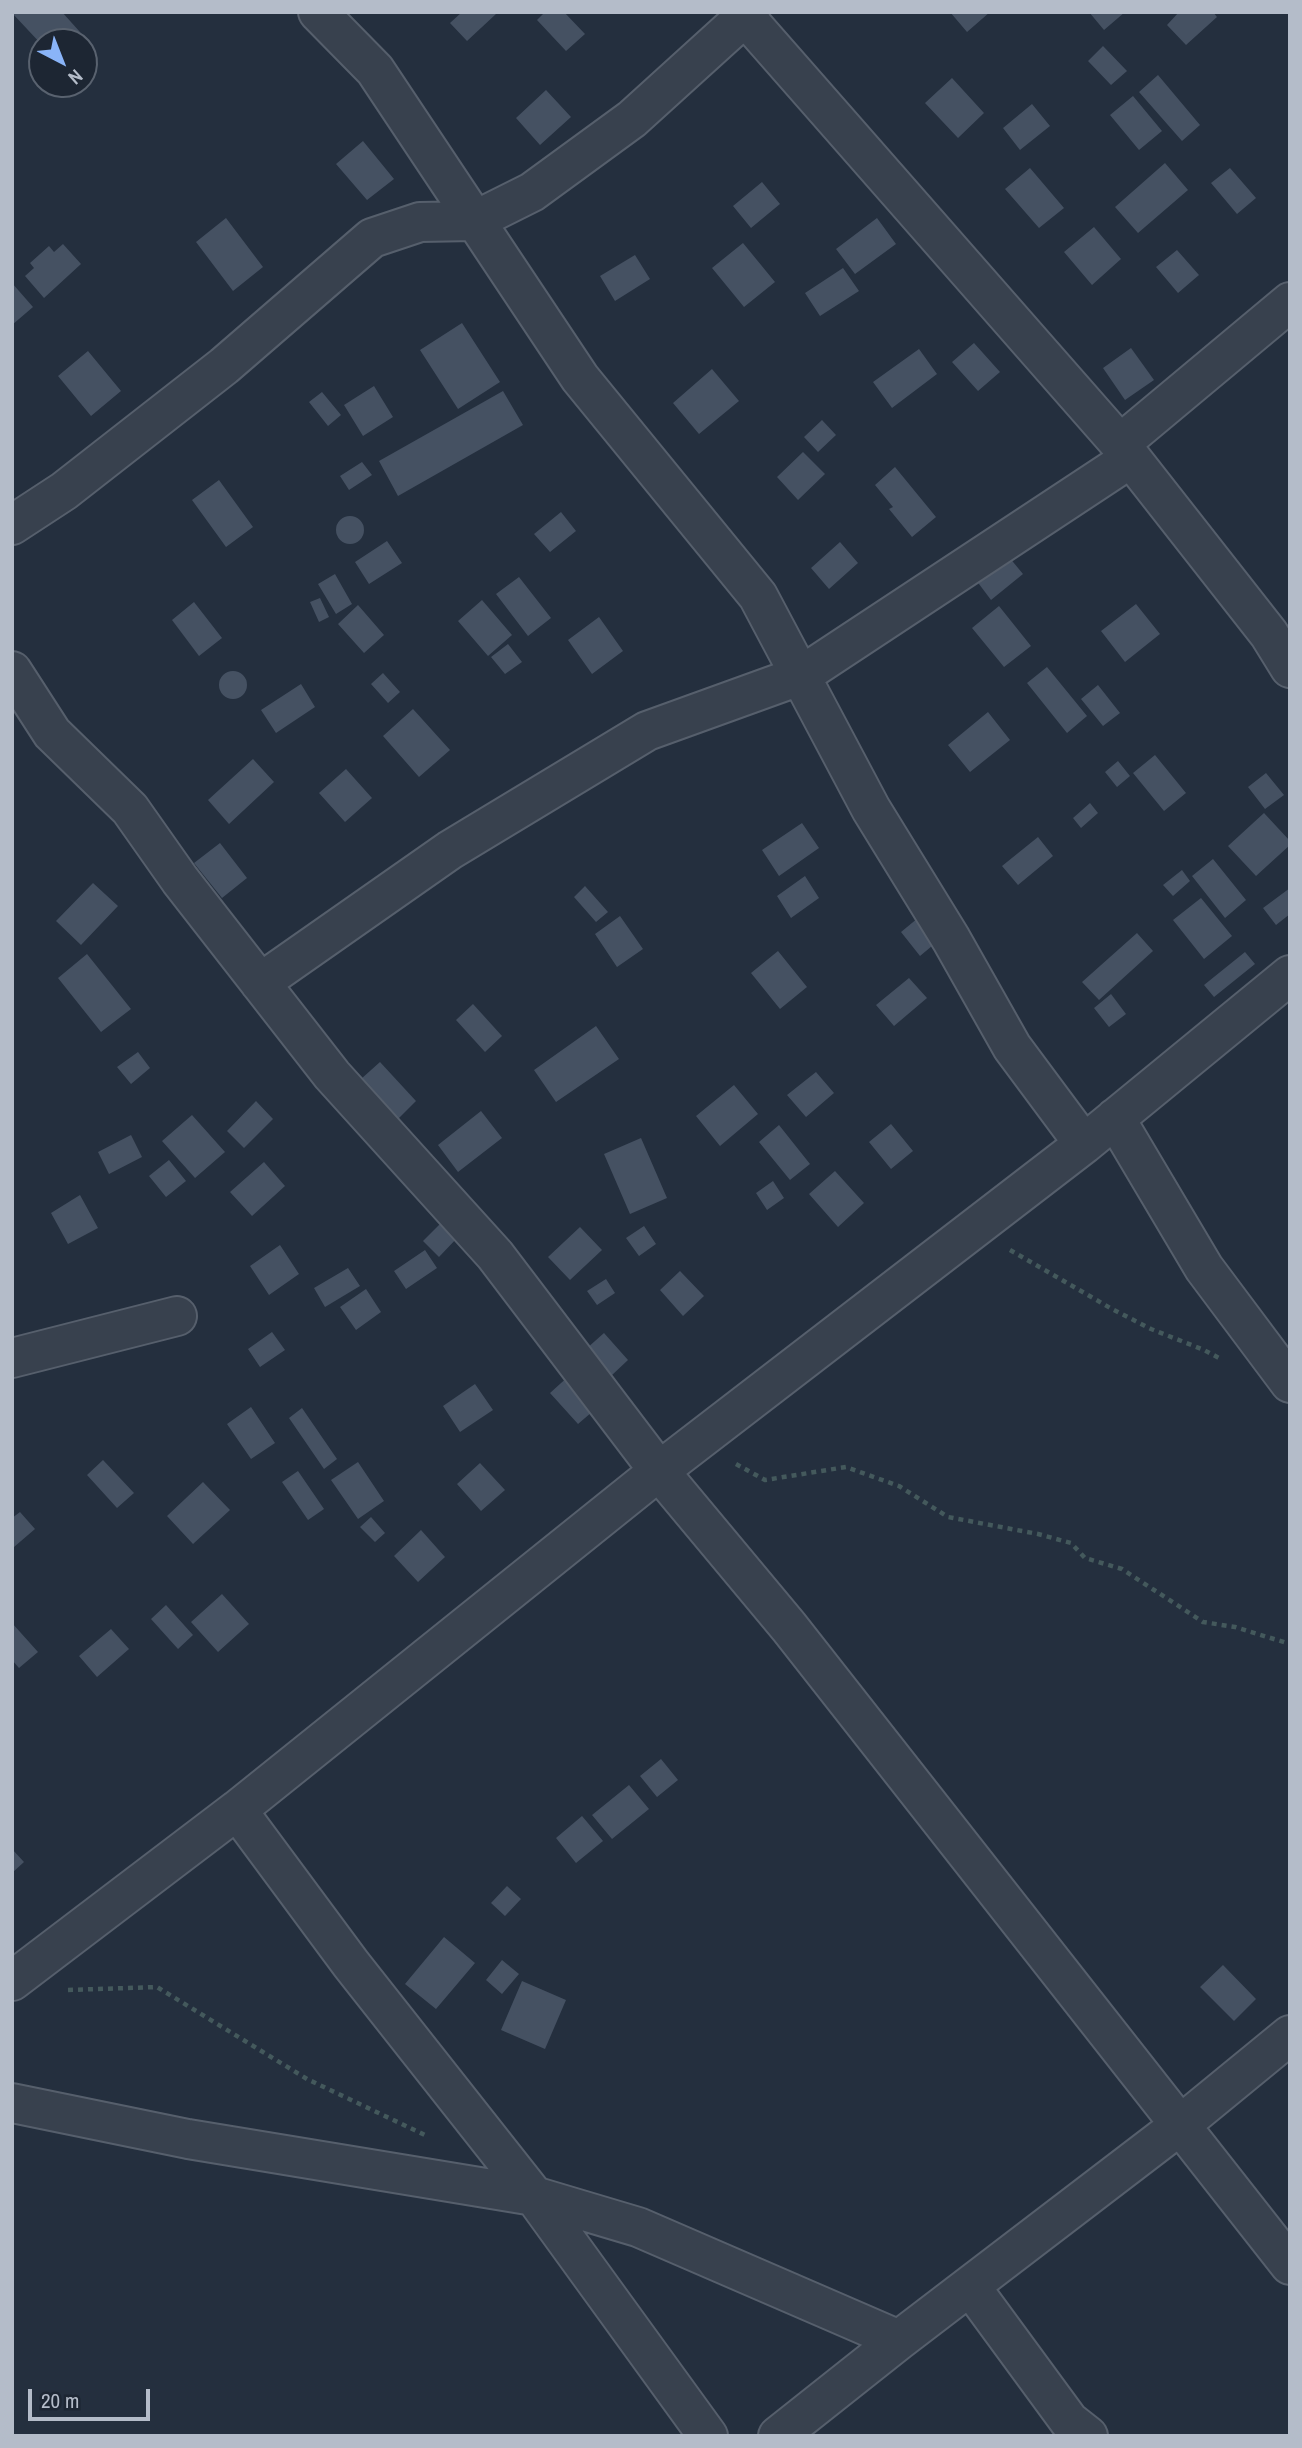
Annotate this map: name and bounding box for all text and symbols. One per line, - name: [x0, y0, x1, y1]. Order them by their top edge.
- north arrow: [28, 28, 98, 98]
- text: N: [63, 64, 89, 91]
- scale bar: [32, 2374, 154, 2418]
- text: 20 m: [41, 2386, 79, 2415]

